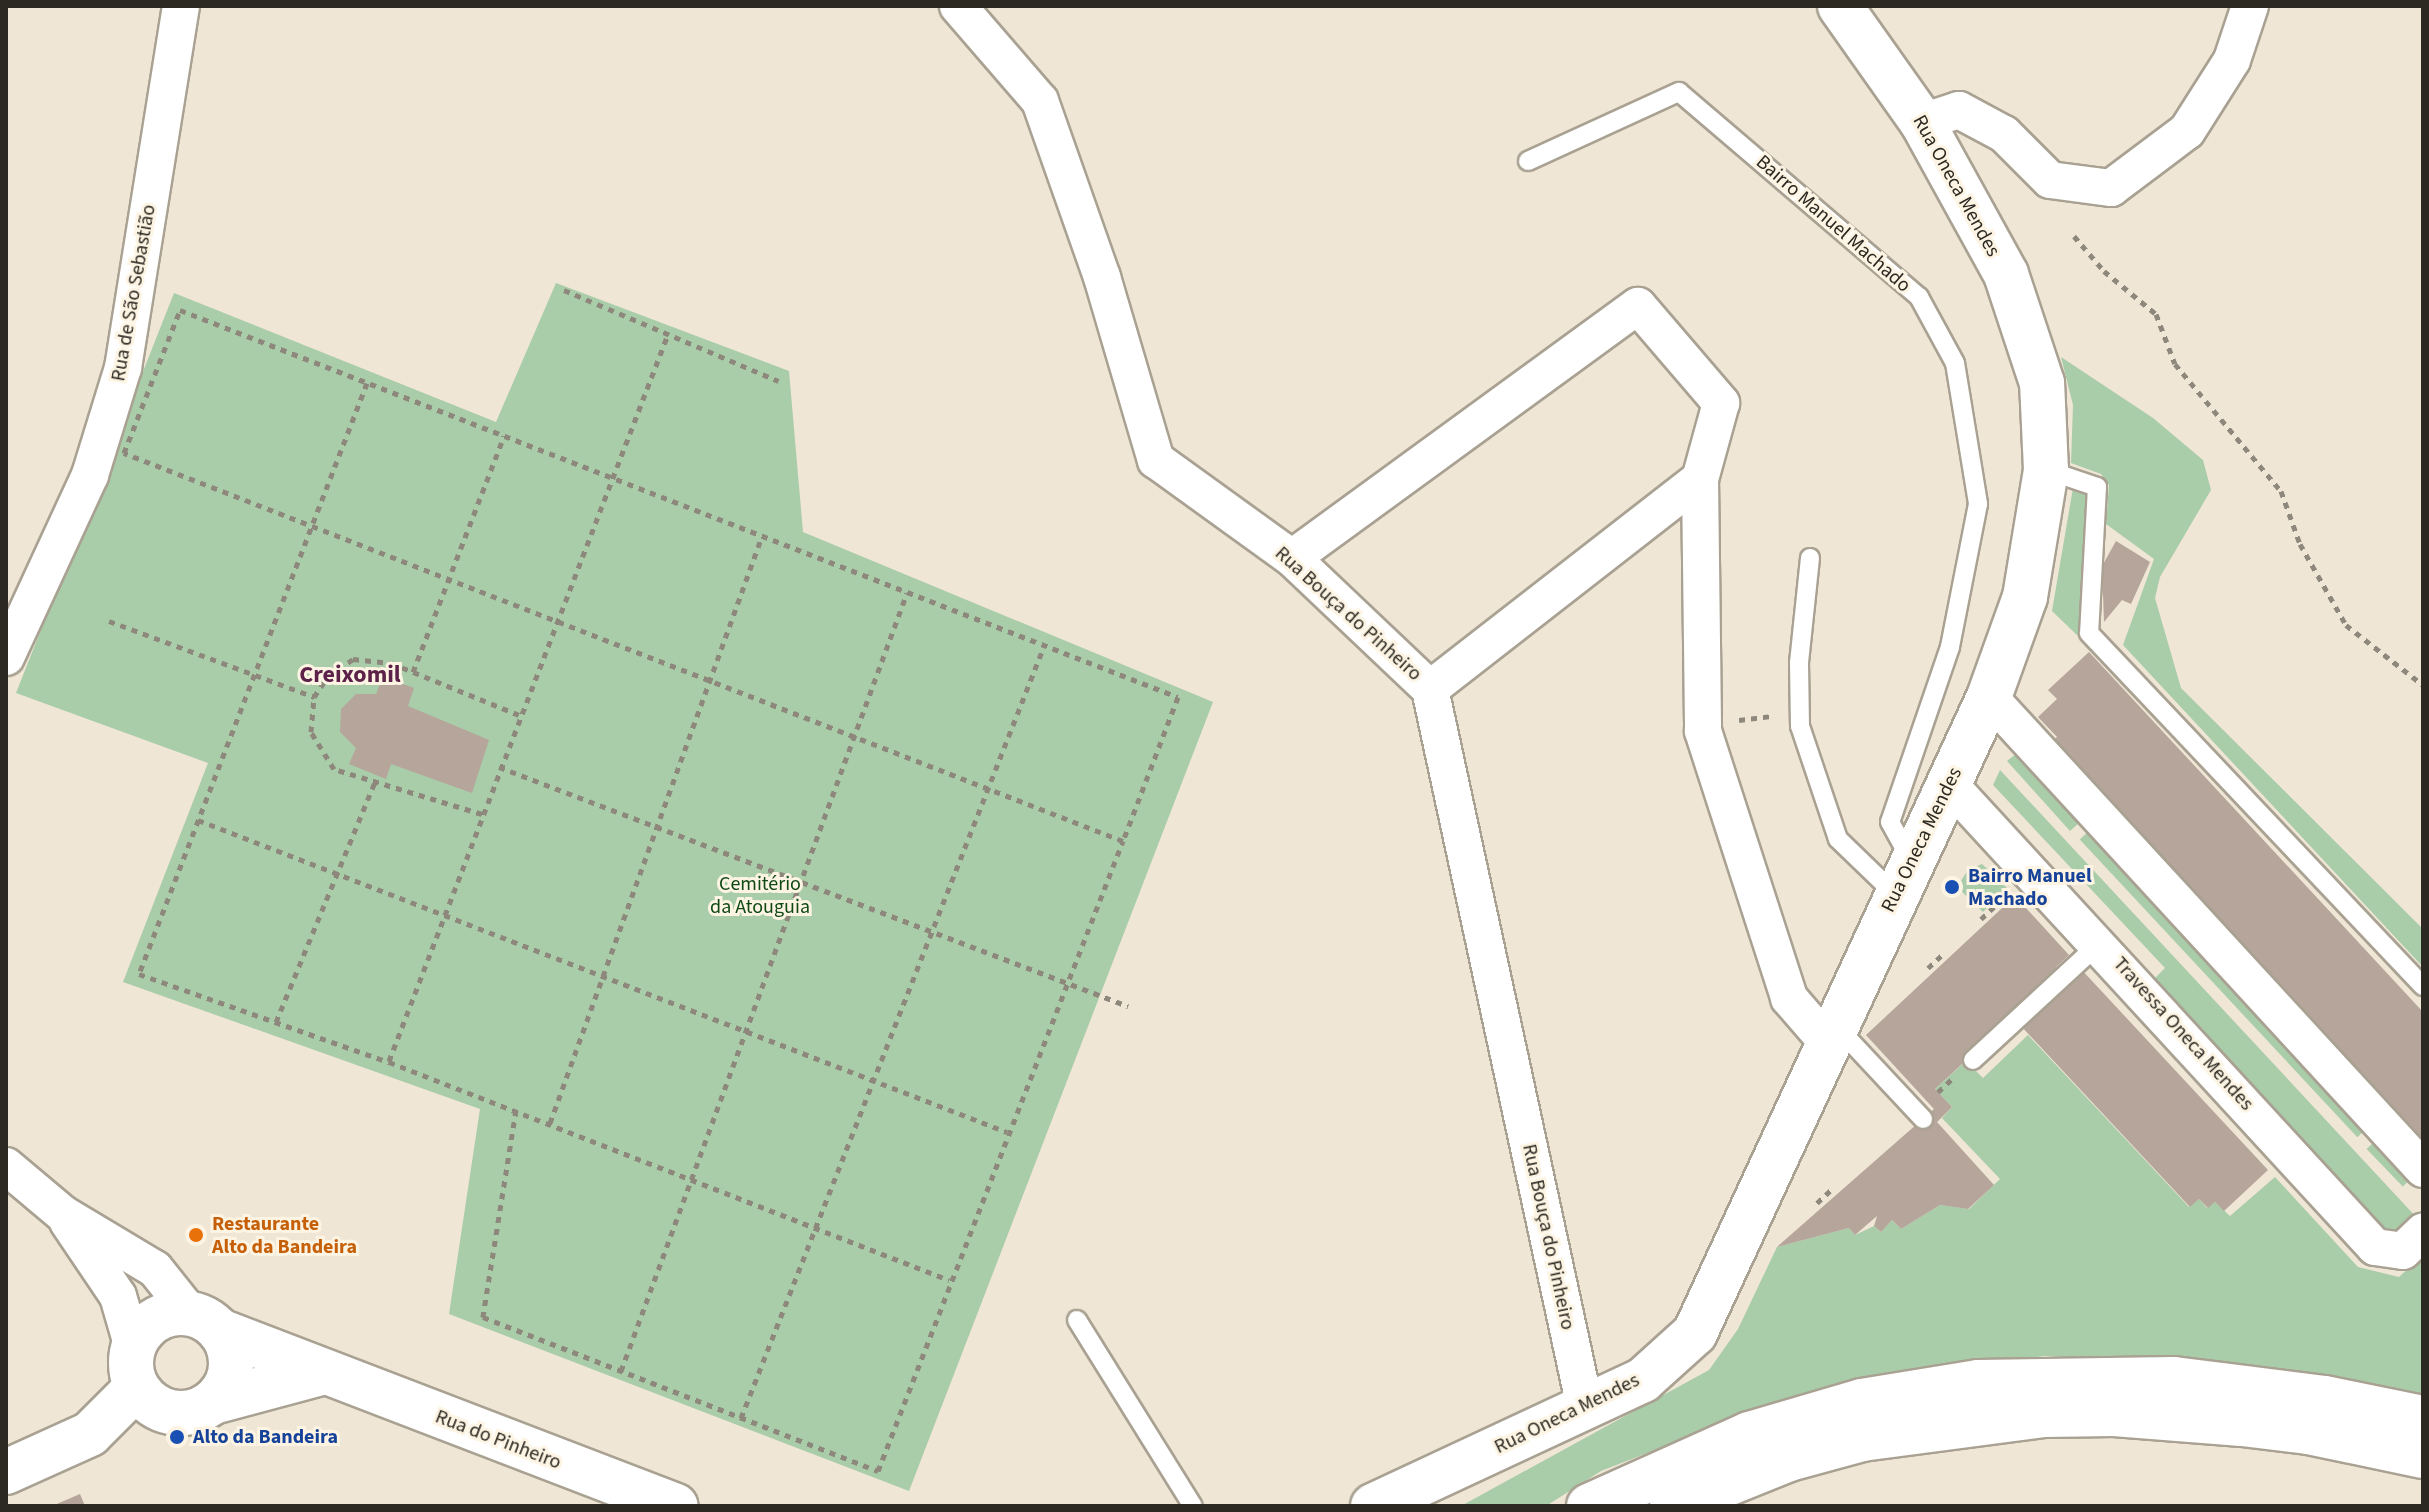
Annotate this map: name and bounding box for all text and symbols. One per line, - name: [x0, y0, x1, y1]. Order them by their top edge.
- street label: Rua Oneca Mendes: [1907, 111, 2005, 261]
- street label: Bairro Manuel Machado: [1751, 150, 1915, 298]
- street label: Rua de São Sebastião: [107, 203, 161, 383]
- street label: Rua Bouça do Pinheiro: [1270, 542, 1426, 686]
- district label: Creixomil: [299, 661, 401, 689]
- street label: Rua Oneca Mendes: [1877, 764, 1967, 916]
- place label: Bairro Manuel Machado: [1968, 864, 2092, 911]
- park label: Cemitério da Atouguia: [710, 872, 810, 919]
- marker: Bairro Manuel Machado: [1943, 878, 1961, 896]
- street label: Travessa Oneca Mendes: [2108, 952, 2258, 1116]
- street label: Rua Bouça do Pinheiro: [1517, 1142, 1579, 1332]
- place label: Restaurante Alto da Bandeira: [212, 1212, 357, 1259]
- marker: Restaurante Alto da Bandeira: [187, 1226, 205, 1244]
- street label: Rua Oneca Mendes: [1491, 1369, 1643, 1459]
- street label: Rua do Pinheiro: [432, 1405, 564, 1475]
- place label: Alto da Bandeira: [193, 1425, 338, 1449]
- marker: Alto da Bandeira: [168, 1428, 186, 1446]

